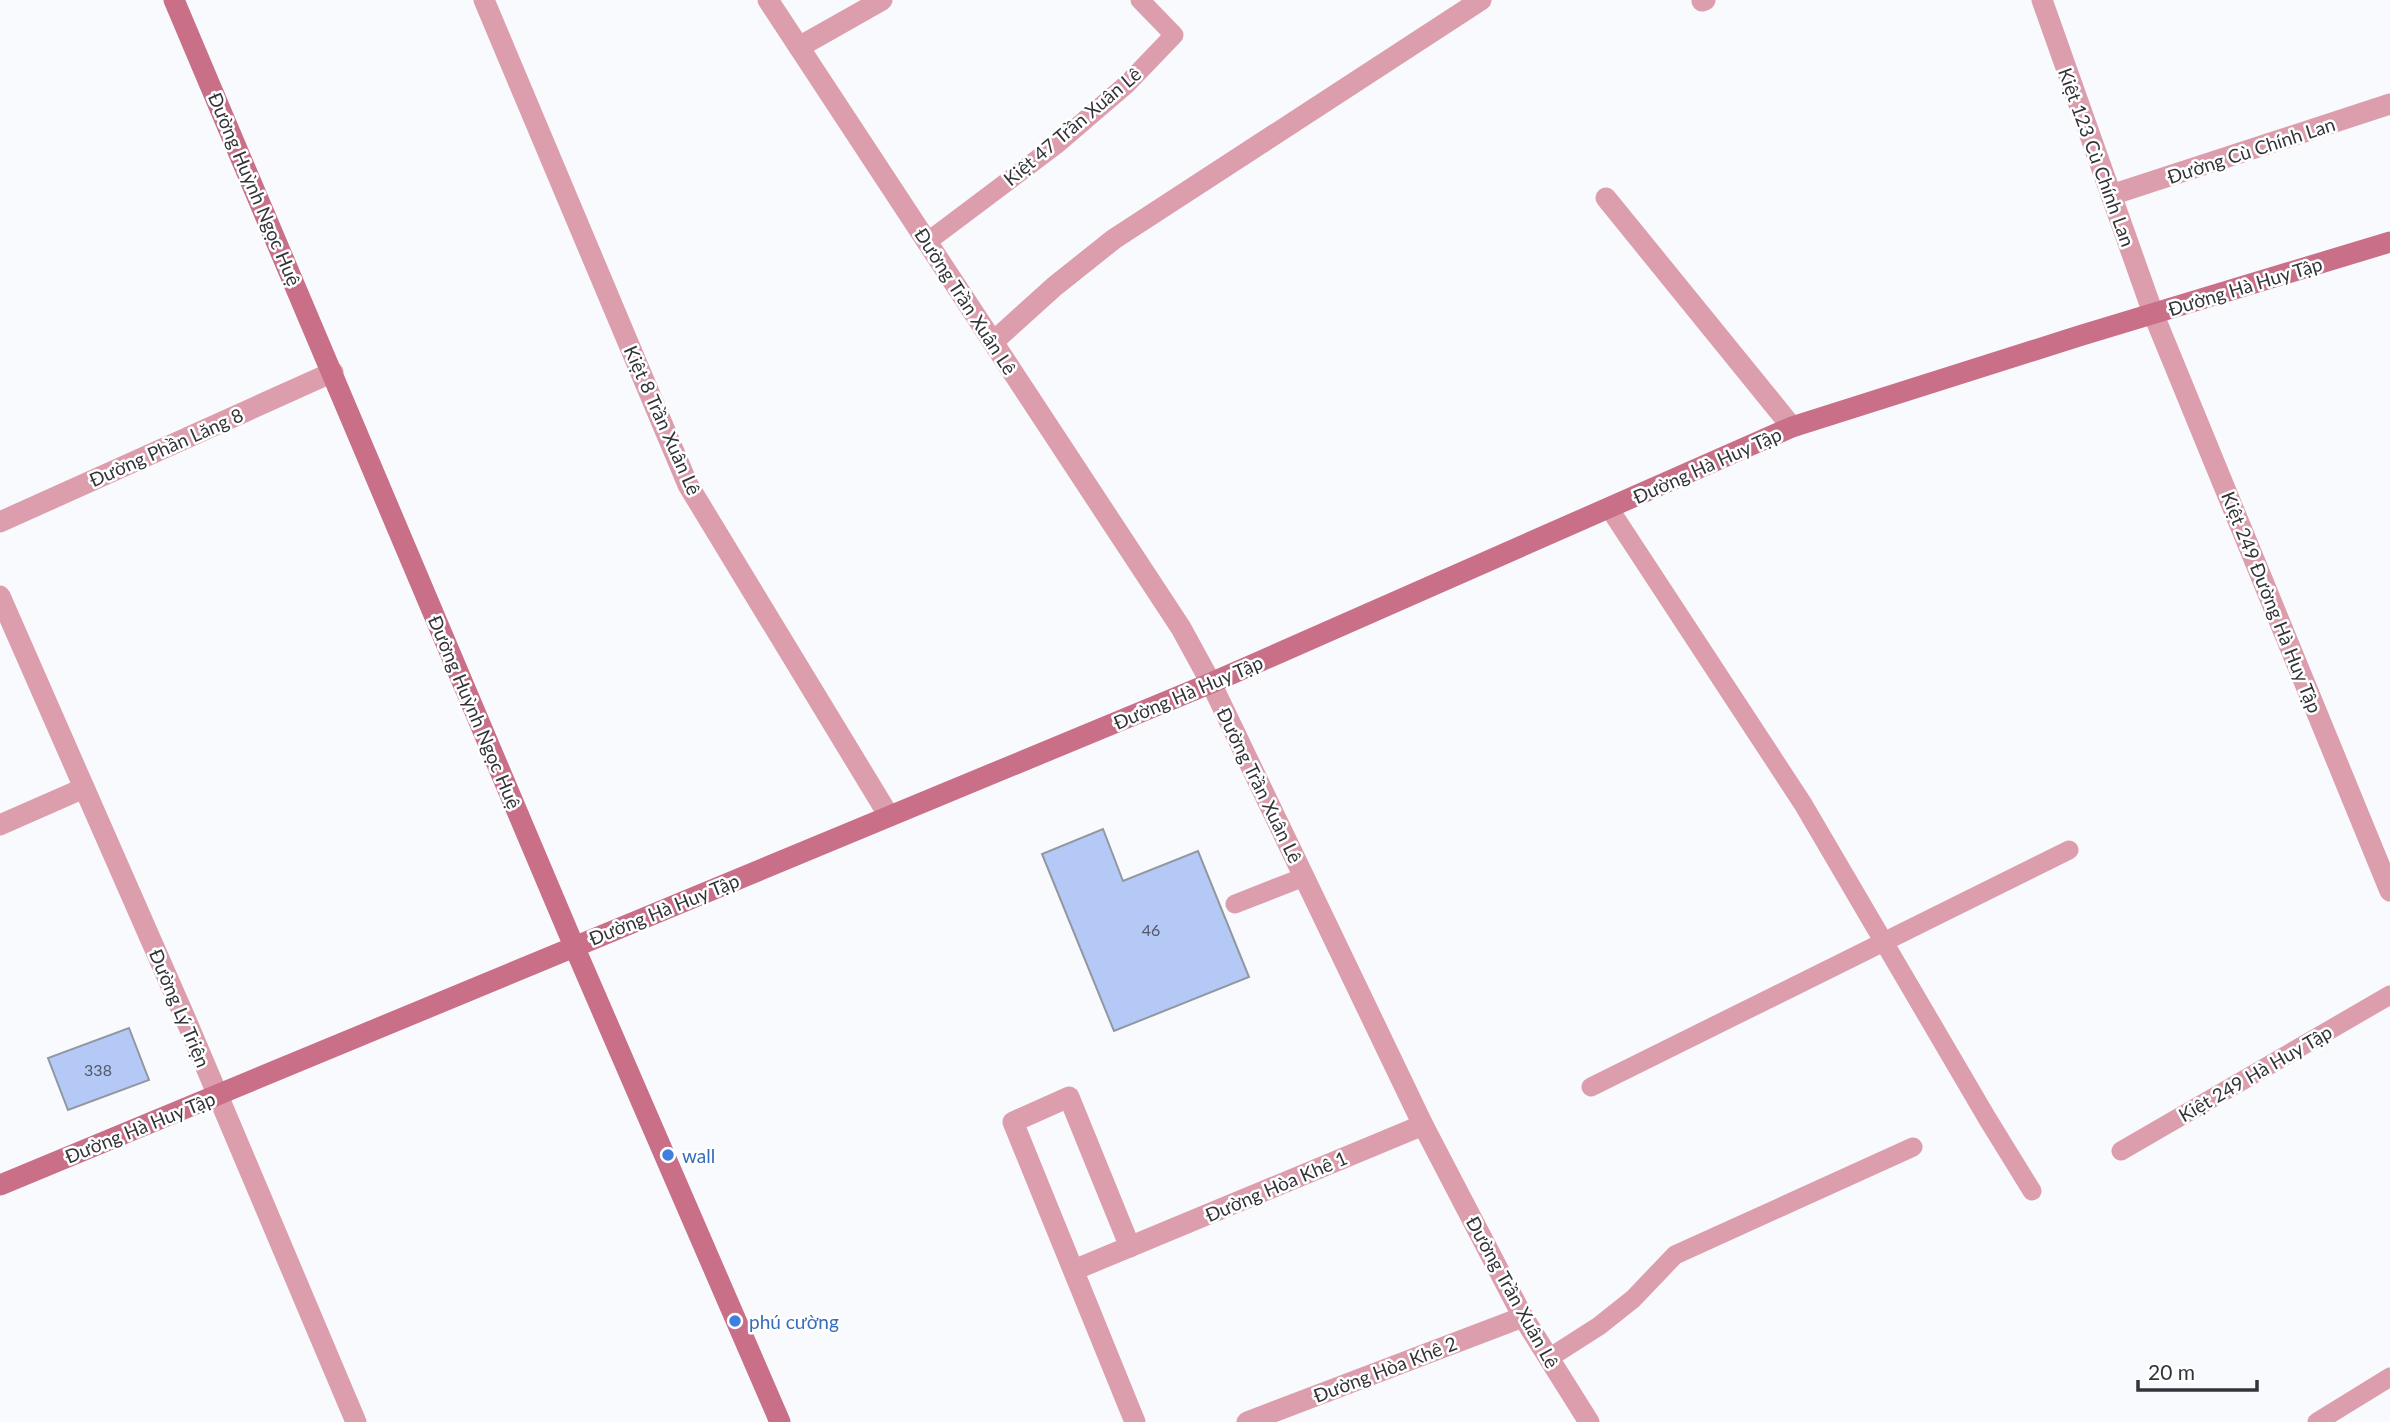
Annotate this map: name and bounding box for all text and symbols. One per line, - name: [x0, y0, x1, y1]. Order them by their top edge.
- street label: Kiệt 47 Trần Xuân Lê: [999, 62, 1145, 190]
- street label: Kiệt 123 Cù Chính Lan: [2054, 65, 2140, 249]
- street label: Đường Huỳnh Ngọc Huệ: [204, 89, 306, 289]
- street label: Đường Cù Chính Lan: [2164, 112, 2338, 188]
- street label: Đường Trần Xuân Lê: [910, 223, 1022, 379]
- street label: Đường Hà Huy Tập: [2165, 252, 2325, 320]
- street label: Kiệt 8 Trần Xuân Lê: [620, 342, 706, 498]
- street label: Đường Phần Lăng 8: [86, 403, 246, 491]
- street label: Đường Hà Huy Tập: [1629, 422, 1785, 508]
- street label: Kiệt 249 Đường Hà Huy Tập: [2217, 488, 2327, 716]
- street label: Đường Huỳnh Ngọc Huệ: [424, 612, 526, 812]
- street label: Đường Hà Huy Tập: [1110, 650, 1266, 734]
- street label: Đường Trần Xuân Lê: [1212, 704, 1308, 866]
- street label: Đường Hà Huy Tập: [586, 868, 742, 950]
- house number: 46: [1142, 920, 1160, 939]
- street label: Đường Lý Triện: [145, 945, 215, 1071]
- street label: Kiệt 249 Hà Huy Tập: [2174, 1020, 2336, 1126]
- house number: 338: [84, 1060, 112, 1079]
- street label: Đường Hà Huy Tập: [62, 1086, 218, 1168]
- place label: wall: [682, 1144, 715, 1167]
- street label: Đường Hòa Khê 1: [1202, 1146, 1350, 1226]
- marker: wall: [660, 1147, 676, 1163]
- street label: Đường Trần Xuân Lê: [1462, 1212, 1564, 1372]
- place label: phú cường: [749, 1310, 839, 1333]
- marker: phú cường: [727, 1313, 743, 1329]
- street label: Đường Hòa Khê 2: [1310, 1331, 1460, 1407]
- scale bar: [2138, 1348, 2257, 1392]
- text: 20 m: [2148, 1359, 2195, 1384]

